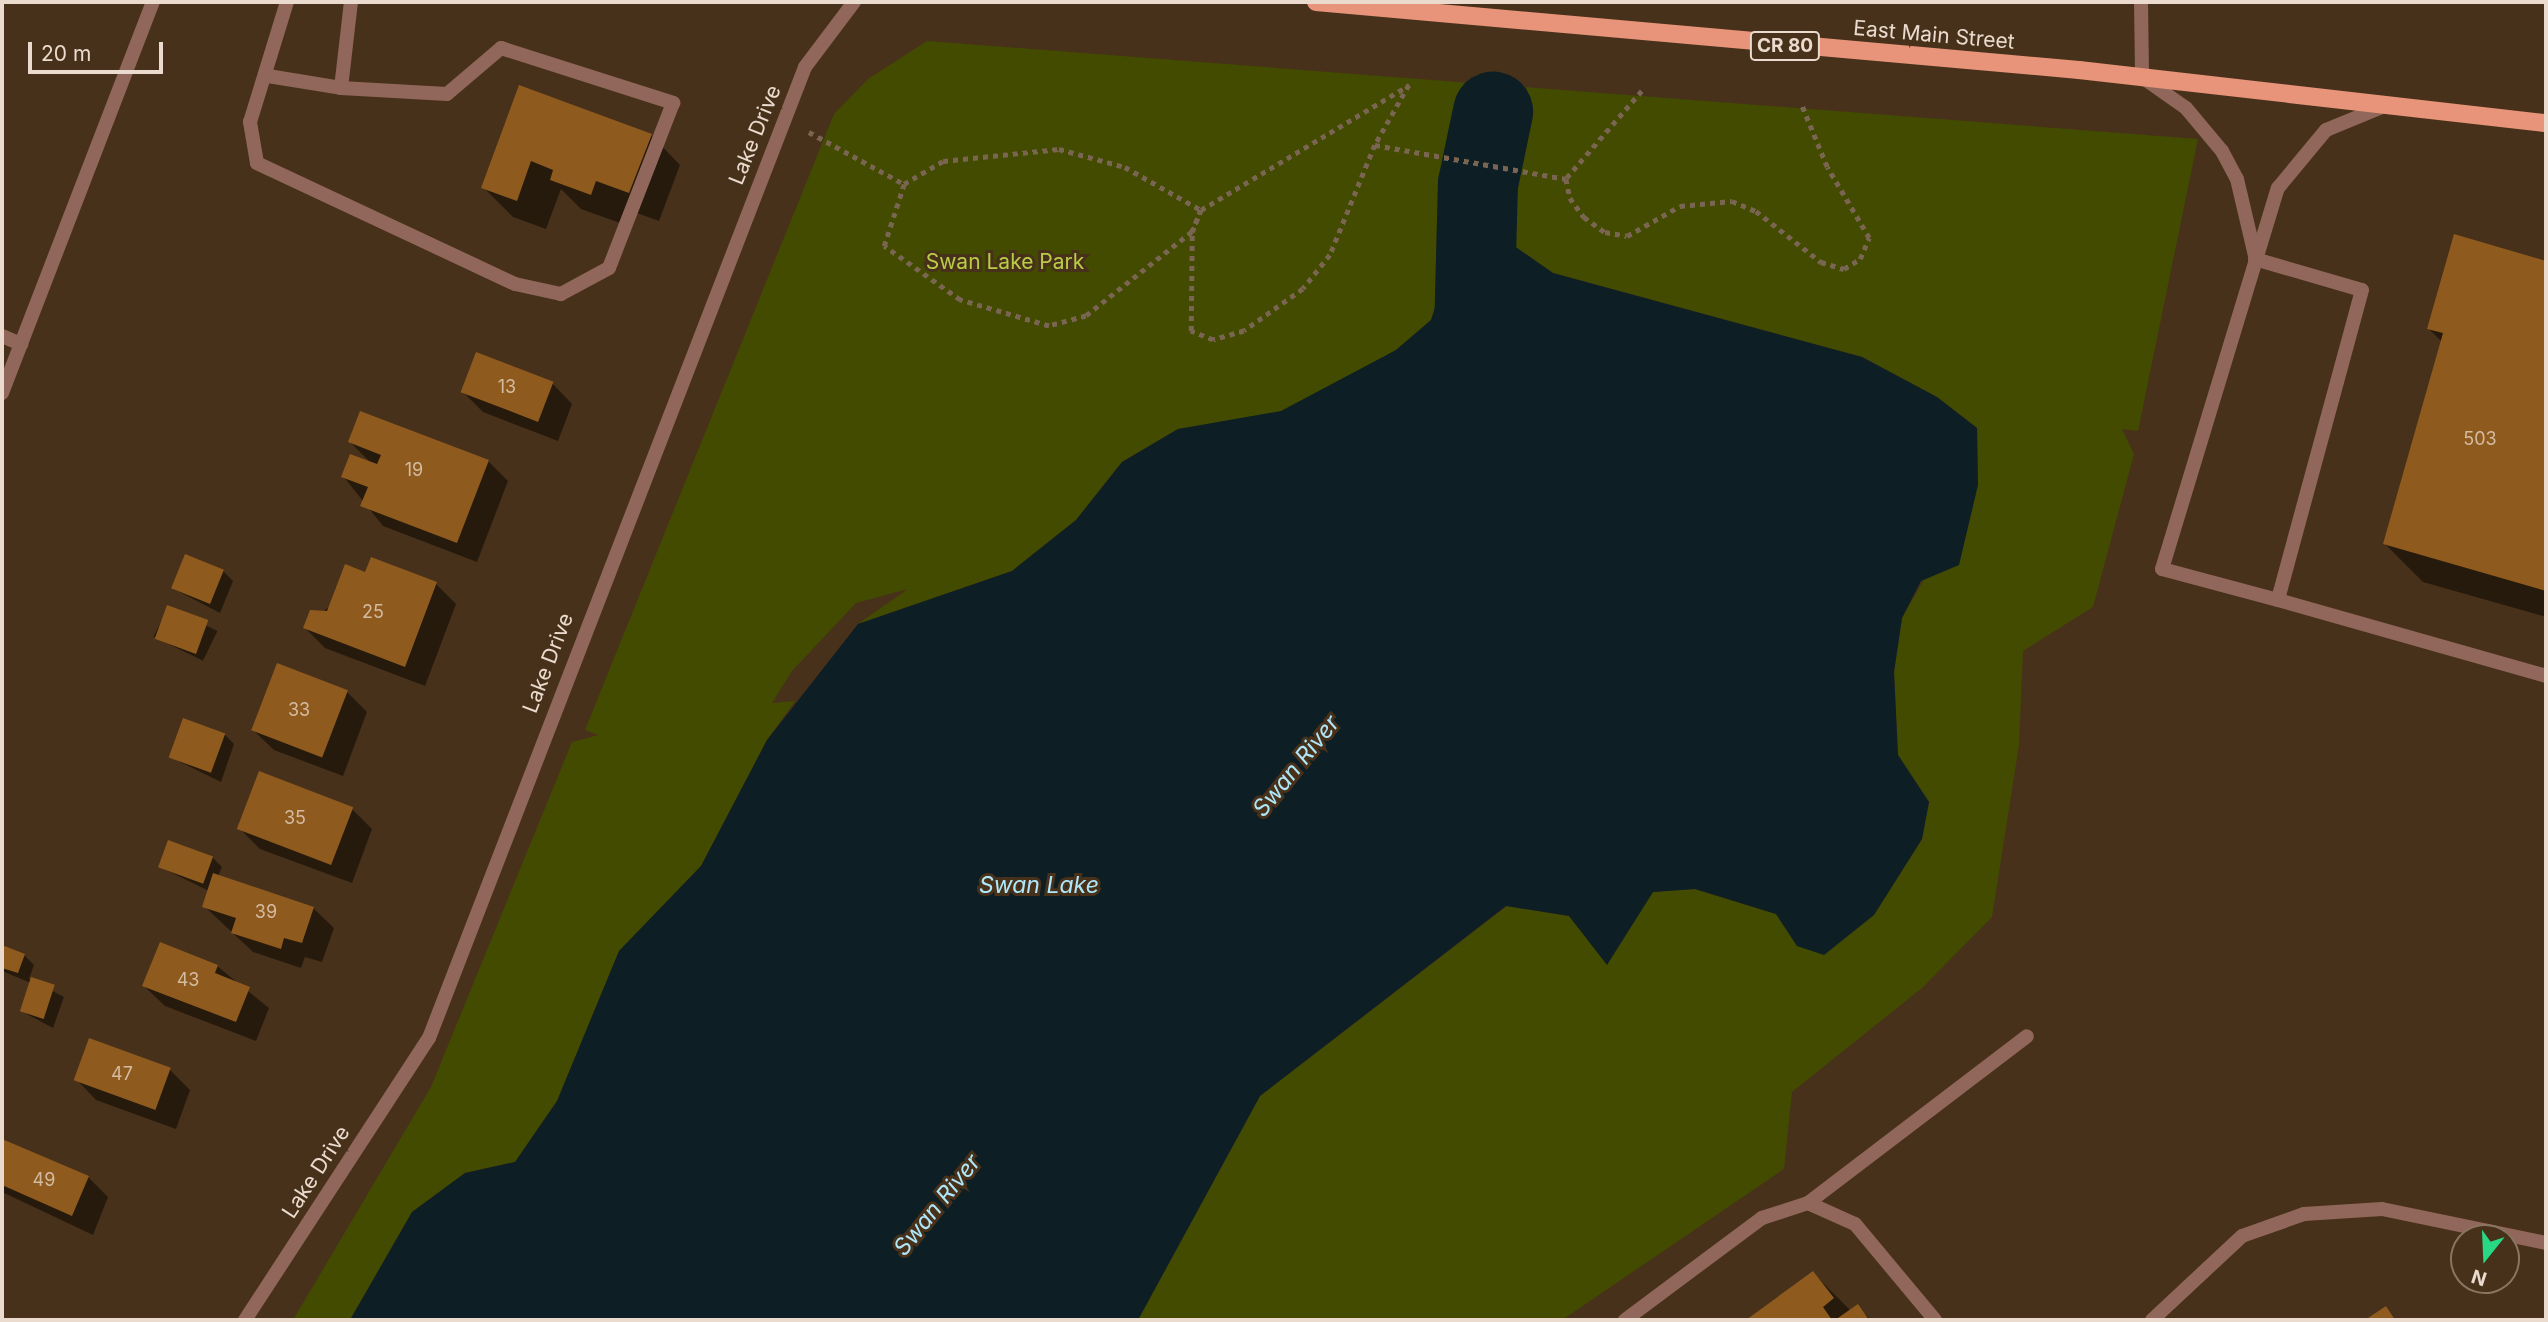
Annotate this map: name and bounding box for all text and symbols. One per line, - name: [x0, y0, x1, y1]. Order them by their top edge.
- street label: East Main Street: [1852, 15, 2016, 55]
- scale bar: [32, 28, 166, 72]
- road number: CR 80: [1748, 30, 1822, 61]
- text: 20 m: [41, 41, 91, 66]
- street label: Lake Drive: [724, 82, 786, 188]
- park label: Swan Lake Park: [926, 249, 1084, 275]
- house number: 13: [498, 376, 516, 398]
- house number: 503: [2463, 428, 2497, 450]
- house number: 19: [405, 459, 423, 481]
- house number: 25: [362, 601, 384, 623]
- street label: Lake Drive: [517, 609, 579, 717]
- house number: 33: [288, 699, 310, 721]
- water label: Swan River: [1247, 710, 1345, 822]
- house number: 35: [284, 807, 306, 829]
- water label: Swan Lake: [979, 871, 1099, 899]
- house number: 39: [255, 901, 277, 923]
- house number: 43: [177, 969, 199, 991]
- house number: 47: [111, 1063, 133, 1085]
- street label: Lake Drive: [277, 1121, 355, 1223]
- water label: Swan River: [888, 1149, 986, 1261]
- house number: 49: [33, 1169, 55, 1191]
- north arrow: [2450, 1224, 2520, 1294]
- text: N: [2469, 1264, 2489, 1291]

